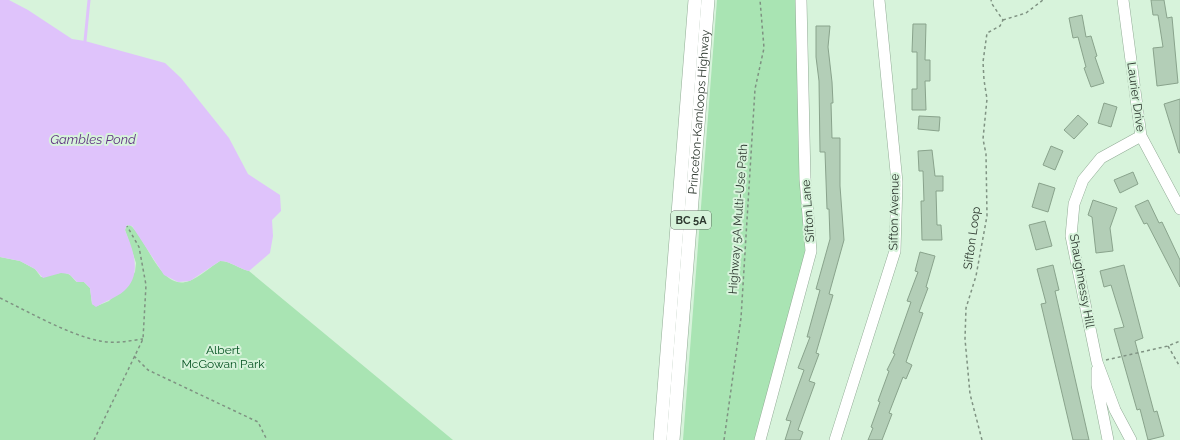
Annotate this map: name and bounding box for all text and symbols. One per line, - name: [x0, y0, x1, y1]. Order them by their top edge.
- street label: Princeton-Kamloops Highway: [686, 29, 713, 195]
- street label: Laurier Drive: [1124, 61, 1148, 133]
- water label: Gambles Pond: [50, 132, 136, 147]
- street label: Highway 5A Multi-Use Path: [726, 143, 750, 295]
- street label: Sifton Avenue: [886, 174, 902, 250]
- street label: Sifton Lane: [799, 179, 817, 243]
- street label: Sifton Loop: [961, 206, 983, 270]
- road number: BC 5A: [671, 211, 711, 229]
- street label: Shaughnessy Hill: [1067, 233, 1097, 330]
- park label: Albert McGowan Park: [181, 343, 265, 371]

